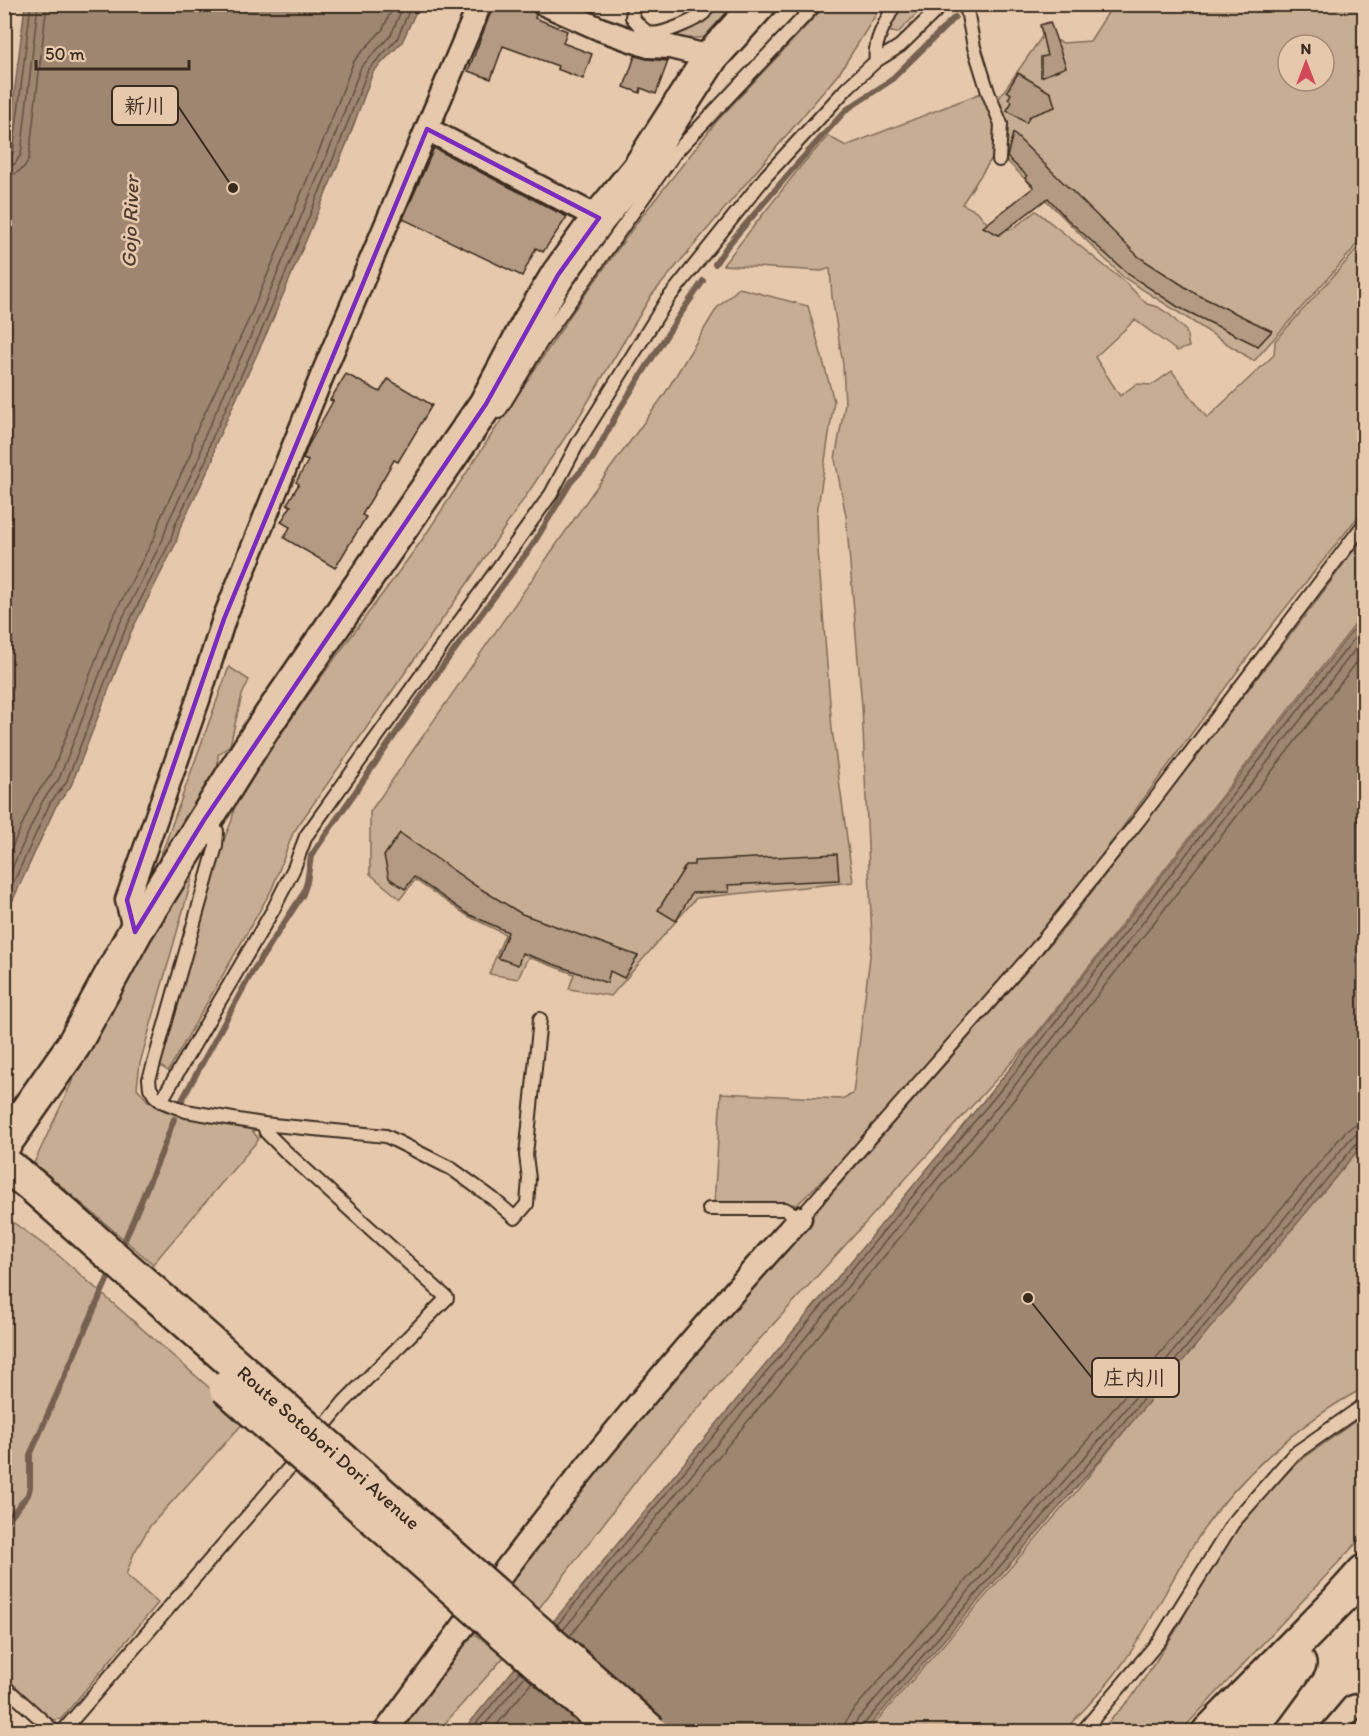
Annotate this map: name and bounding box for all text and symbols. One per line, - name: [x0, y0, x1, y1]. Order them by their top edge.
- scale bar: [36, 33, 189, 71]
- north arrow: [1276, 33, 1336, 93]
- text: N: [1301, 39, 1311, 58]
- text: 50 m: [45, 43, 85, 65]
- callout: 新川: [112, 86, 178, 125]
- text: 新川: [124, 93, 166, 118]
- water label: Gojo River: [115, 173, 144, 269]
- callout: 庄内川: [1092, 1358, 1179, 1397]
- street label: Route Sotobori Dori Avenue: [232, 1360, 425, 1535]
- text: 庄内川: [1104, 1365, 1167, 1390]

